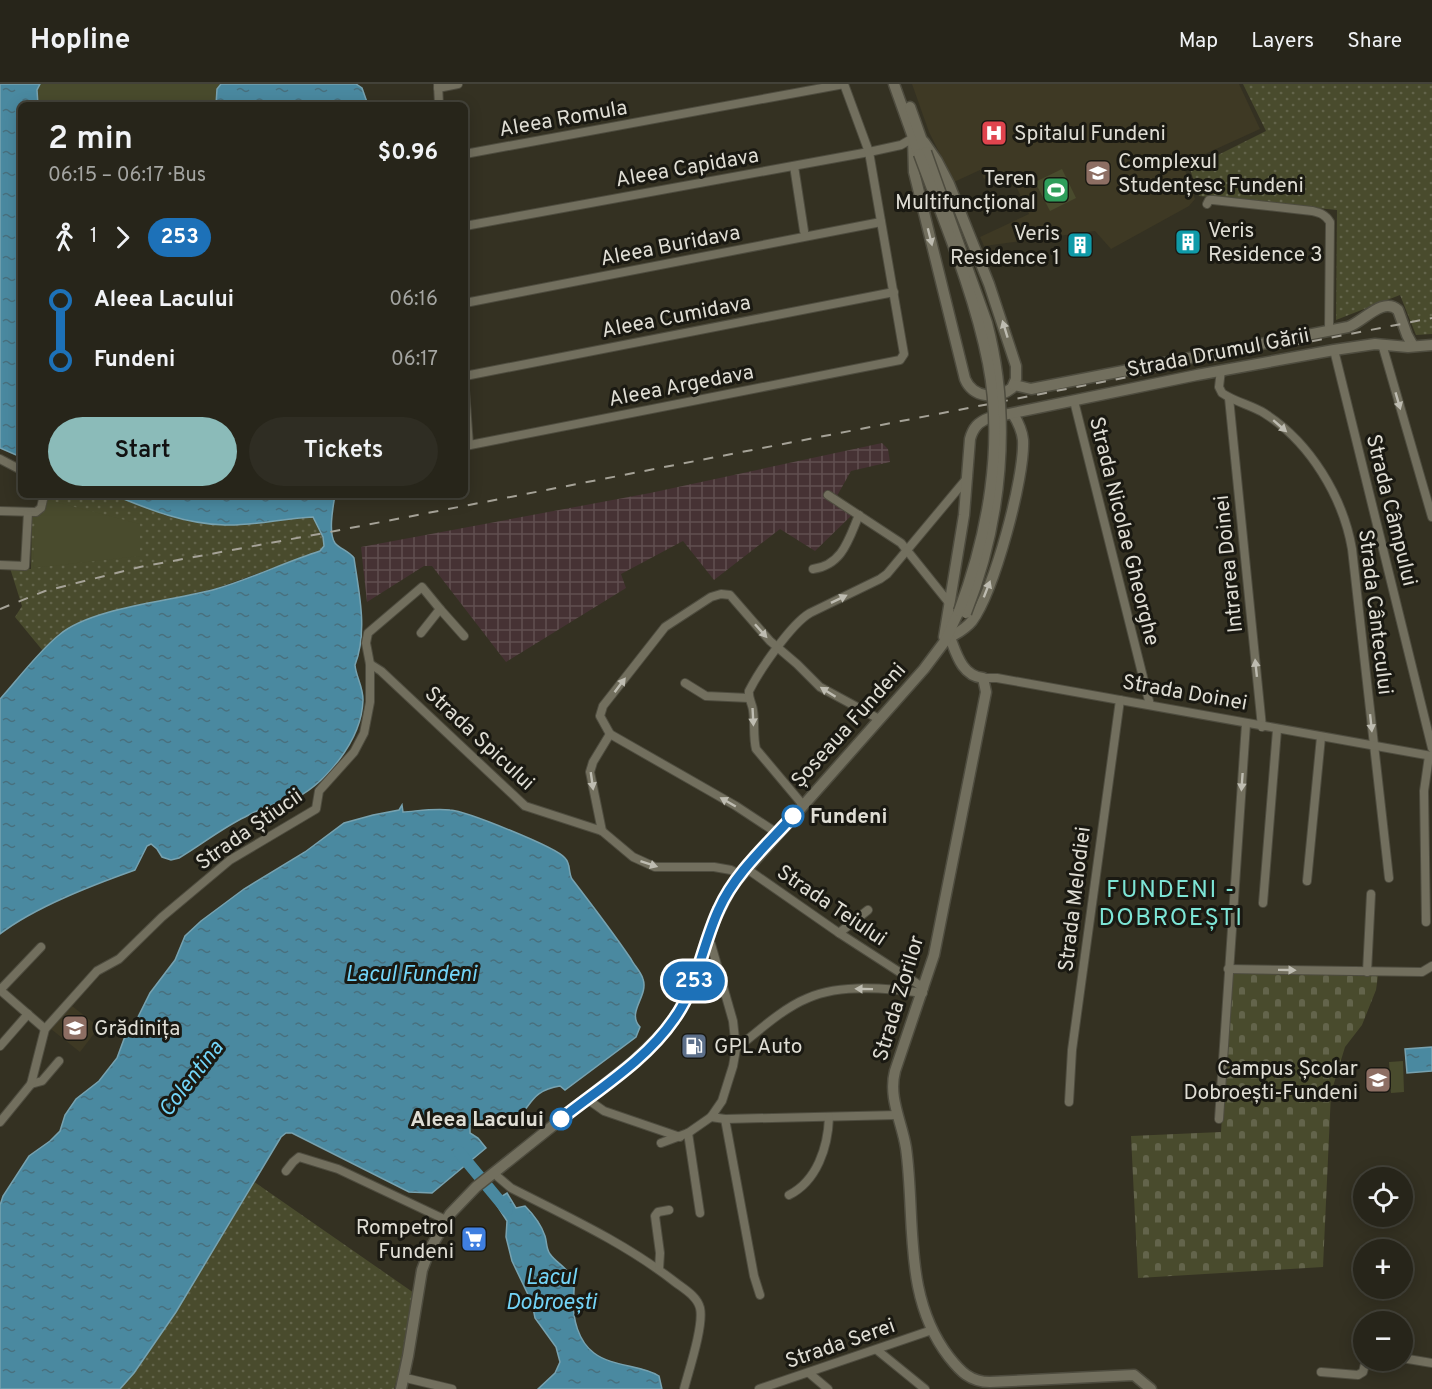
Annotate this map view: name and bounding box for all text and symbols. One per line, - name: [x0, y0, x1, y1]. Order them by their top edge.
- text: Hopline: [30, 23, 130, 59]
- text: Map: [1179, 28, 1218, 55]
- text: Layers: [1251, 28, 1314, 55]
- text: Share: [1347, 28, 1402, 55]
- street label: Aleea Romula: [497, 95, 630, 144]
- hospital icon: Spitalul Fundeni: [979, 118, 1009, 148]
- text: 2 min: [48, 119, 133, 161]
- place label: Spitalul Fundeni: [1014, 121, 1166, 148]
- text: $0.96: [378, 140, 438, 167]
- street label: Aleea Capidava: [614, 143, 761, 194]
- place label: Complexul Studențesc Fundeni: [1118, 149, 1304, 200]
- school or university icon: Complexul Studențesc Fundeni: [1083, 158, 1113, 188]
- text: 06:15 – 06:17 · Bus: [48, 163, 206, 189]
- place label: Teren Multifuncțional: [895, 166, 1036, 217]
- sports icon: Teren Multifuncțional: [1041, 175, 1071, 205]
- place label: Veris Residence 3: [1208, 218, 1323, 269]
- street label: Aleea Buridava: [598, 220, 743, 273]
- icon: walk: [48, 221, 81, 254]
- icon: forward: [106, 221, 139, 254]
- place label: Veris Residence 1: [950, 221, 1060, 272]
- text: 1: [90, 224, 97, 250]
- text: 253: [160, 224, 199, 251]
- building icon: Veris Residence 3: [1173, 227, 1203, 257]
- one-way arrow: [925, 228, 935, 246]
- building icon: Veris Residence 1: [1065, 230, 1095, 260]
- text: Aleea Lacului: [94, 287, 234, 314]
- text: 06:16: [389, 287, 438, 313]
- street label: Aleea Cumidava: [599, 290, 753, 345]
- one-way arrow: [999, 320, 1009, 338]
- street label: Strada Drumul Gării: [1125, 323, 1312, 384]
- text: Fundeni: [94, 347, 175, 374]
- text: 06:17: [391, 347, 438, 373]
- street label: Aleea Argedava: [606, 359, 756, 414]
- one-way arrow: [1394, 392, 1403, 410]
- street label: Strada Nicolae Gheorghe: [1082, 414, 1165, 649]
- button: Start: [48, 417, 237, 486]
- button: Tickets: [249, 417, 438, 486]
- one-way arrow: [1272, 419, 1287, 432]
- street label: Strada Câmpului: [1359, 432, 1422, 589]
- street label: Intrarea Doinei: [1209, 494, 1250, 634]
- street label: Strada Cântecului: [1351, 528, 1398, 697]
- one-way arrow: [983, 580, 992, 598]
- one-way arrow: [830, 595, 848, 605]
- one-way arrow: [754, 623, 768, 638]
- street label: Șoseaua Fundeni: [786, 658, 912, 794]
- one-way arrow: [1251, 659, 1261, 678]
- street label: Strada Doinei: [1120, 669, 1249, 718]
- one-way arrow: [613, 677, 625, 692]
- street label: Strada Spicului: [418, 681, 540, 797]
- one-way arrow: [820, 686, 836, 697]
- one-way arrow: [749, 708, 758, 727]
- one-way arrow: [1366, 714, 1376, 733]
- one-way arrow: [588, 771, 597, 790]
- one-way arrow: [1237, 772, 1247, 791]
- street label: Strada Știucii: [191, 783, 309, 877]
- one-way arrow: [720, 796, 736, 807]
- place label: Fundeni: [810, 804, 887, 831]
- marker: Fundeni: [782, 805, 804, 827]
- street label: Strada Melodiei: [1053, 825, 1098, 973]
- one-way arrow: [641, 860, 659, 869]
- street label: Strada Teiului: [771, 860, 891, 953]
- district label: FUNDENI - DOBROEȘTI: [1098, 876, 1244, 934]
- street label: Strada Zorilor: [868, 932, 931, 1064]
- water label: Lacul Fundeni: [345, 962, 478, 989]
- line badge: 253: [660, 962, 728, 1000]
- one-way arrow: [1277, 966, 1296, 975]
- text: 253: [675, 968, 713, 995]
- one-way arrow: [855, 984, 874, 994]
- school or university icon: Grădinița: [60, 1013, 90, 1043]
- place label: Grădinița: [94, 1016, 180, 1043]
- fuel station icon: GPL Auto: [679, 1031, 709, 1061]
- place label: GPL Auto: [714, 1034, 803, 1061]
- water label: Colentina: [154, 1035, 231, 1123]
- place label: Campus Școlar Dobroești-Fundeni: [1183, 1056, 1358, 1107]
- school or university icon: Campus Școlar Dobroești-Fundeni: [1363, 1065, 1393, 1095]
- place label: Aleea Lacului: [410, 1107, 544, 1134]
- marker: Aleea Lacului: [550, 1108, 572, 1130]
- map controls: [1353, 1167, 1413, 1371]
- button: locate: [1353, 1167, 1413, 1227]
- place label: Rompetrol Fundeni: [356, 1215, 454, 1266]
- supermarket icon: Rompetrol Fundeni: [459, 1224, 489, 1254]
- button: +: [1353, 1239, 1413, 1299]
- water label: Lacul Dobroești: [506, 1265, 598, 1317]
- button: −: [1353, 1311, 1413, 1371]
- street label: Strada Serei: [782, 1313, 899, 1376]

